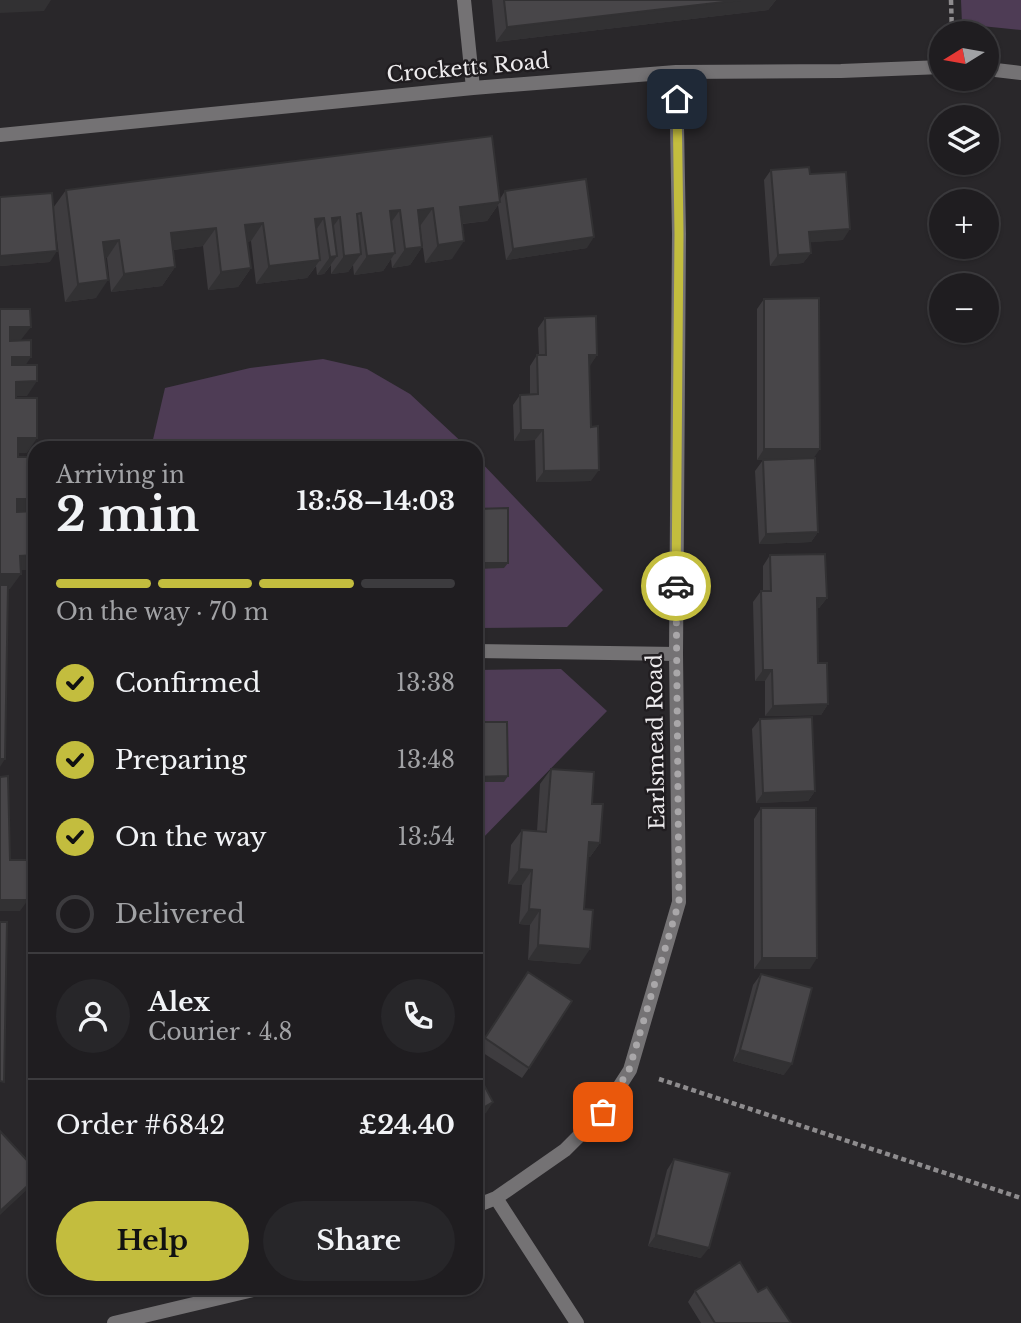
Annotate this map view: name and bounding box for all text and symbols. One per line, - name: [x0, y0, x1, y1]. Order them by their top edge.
- north arrow: [929, 21, 999, 91]
- map controls: [929, 21, 999, 343]
- street label: Crocketts Road: [386, 48, 550, 88]
- pin: [647, 69, 707, 129]
- icon: home: [658, 80, 696, 118]
- button: layers: [929, 105, 999, 175]
- button: +: [929, 189, 999, 259]
- button: −: [929, 273, 999, 343]
- text: Arriving in: [56, 461, 185, 489]
- text: 13:58–14:03: [297, 485, 455, 517]
- text: 2 min: [56, 486, 199, 543]
- courier: [641, 551, 711, 621]
- icon: car: [657, 567, 695, 605]
- text: On the way · 70 m: [56, 598, 269, 626]
- street label: Earlsmead Road: [641, 654, 671, 830]
- icon: check: [56, 664, 94, 702]
- text: Confirmed: [115, 667, 260, 699]
- text: 13:38: [396, 669, 455, 697]
- icon: check: [56, 741, 94, 779]
- text: Preparing: [115, 744, 247, 776]
- text: 13:48: [397, 746, 455, 774]
- icon: check: [56, 818, 94, 856]
- text: On the way: [115, 821, 267, 853]
- text: 13:54: [398, 823, 455, 851]
- text: Delivered: [115, 898, 245, 930]
- button: person: [56, 979, 130, 1053]
- button: phone: [381, 979, 455, 1053]
- text: Alex: [148, 986, 210, 1018]
- text: Courier · 4.8: [148, 1018, 293, 1046]
- pin: [573, 1082, 633, 1142]
- icon: bag: [584, 1093, 622, 1131]
- text: Order #6842: [56, 1109, 225, 1141]
- text: £24.40: [359, 1109, 455, 1141]
- button: Help: [56, 1201, 249, 1281]
- button: Share: [263, 1201, 455, 1281]

